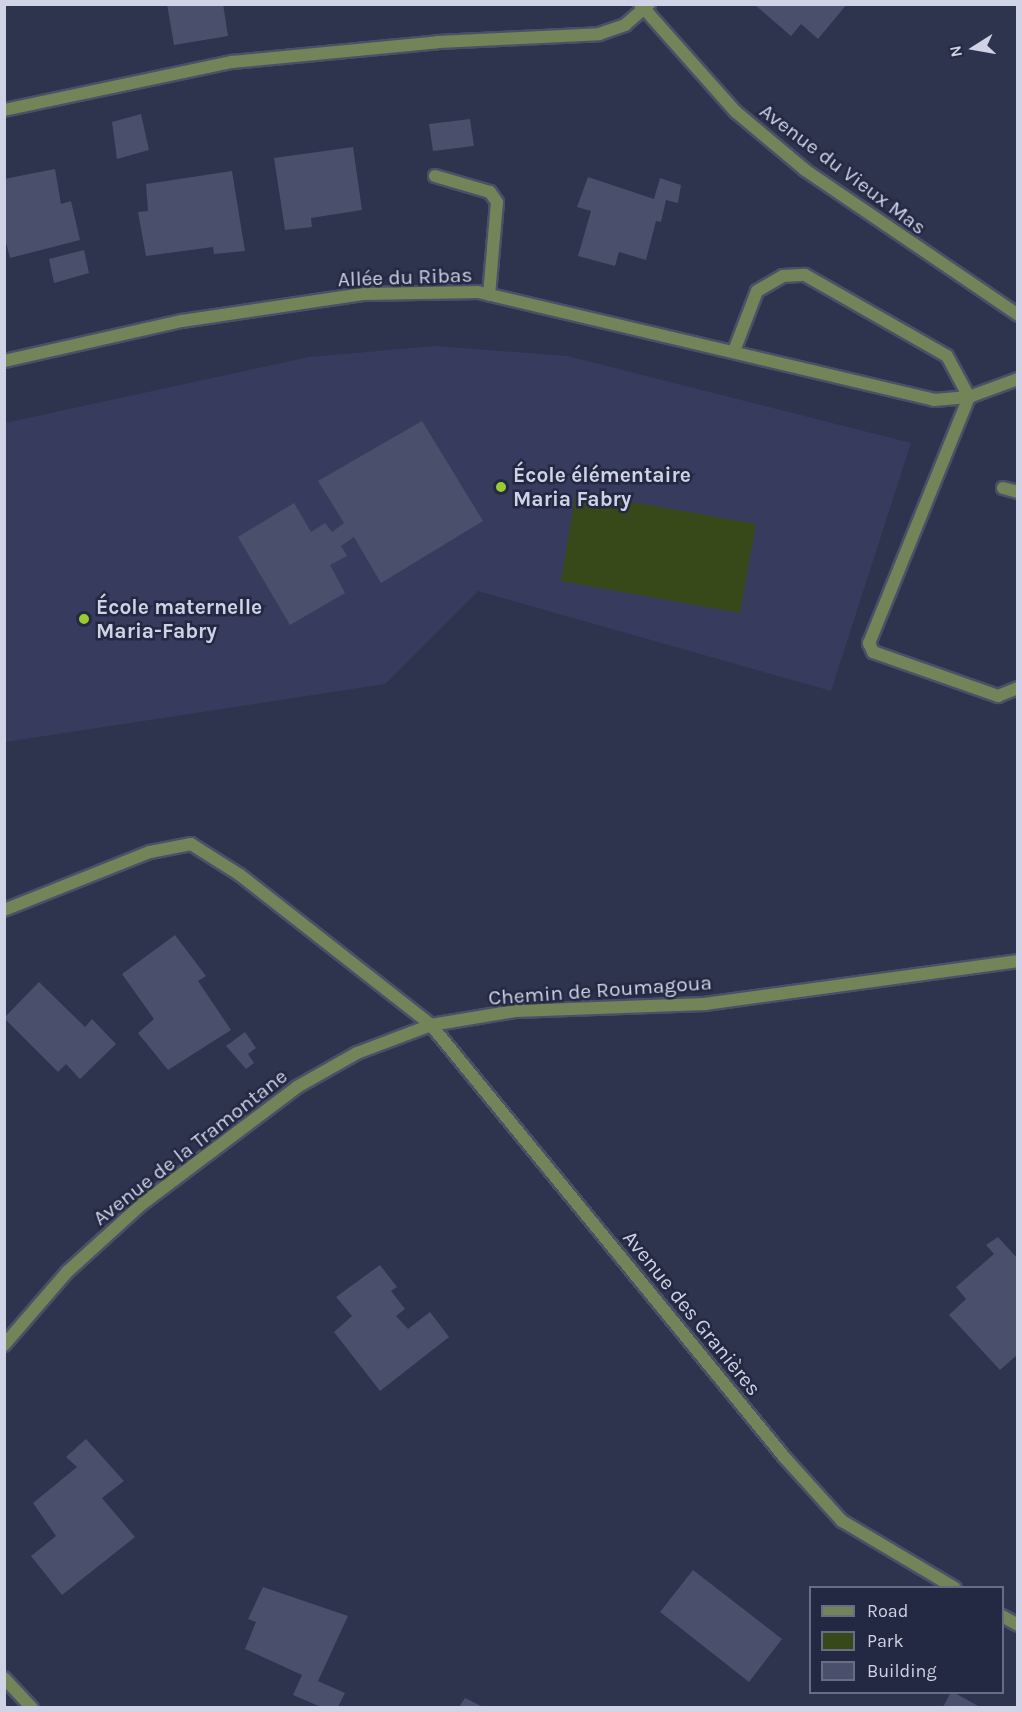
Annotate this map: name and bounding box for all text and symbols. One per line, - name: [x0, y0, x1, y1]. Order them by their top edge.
- north arrow: [944, 18, 1004, 78]
- text: N: [945, 44, 966, 59]
- street label: Avenue du Vieux Mas: [755, 98, 931, 240]
- street label: Allée du Ribas: [337, 262, 473, 292]
- place label: École élémentaire Maria Fabry: [513, 462, 691, 512]
- marker: École élémentaire Maria Fabry: [494, 480, 508, 494]
- place label: École maternelle Maria-Fabry: [96, 594, 262, 644]
- marker: École maternelle Maria-Fabry: [77, 612, 91, 626]
- street label: Chemin de Roumagoua: [487, 970, 713, 1010]
- street label: Avenue de la Tramontane: [88, 1063, 292, 1231]
- street label: Avenue des Granières: [618, 1225, 766, 1401]
- legend: [809, 1586, 1004, 1694]
- text: Road: [867, 1600, 908, 1622]
- text: Park: [867, 1630, 904, 1652]
- text: Building: [867, 1660, 937, 1682]

